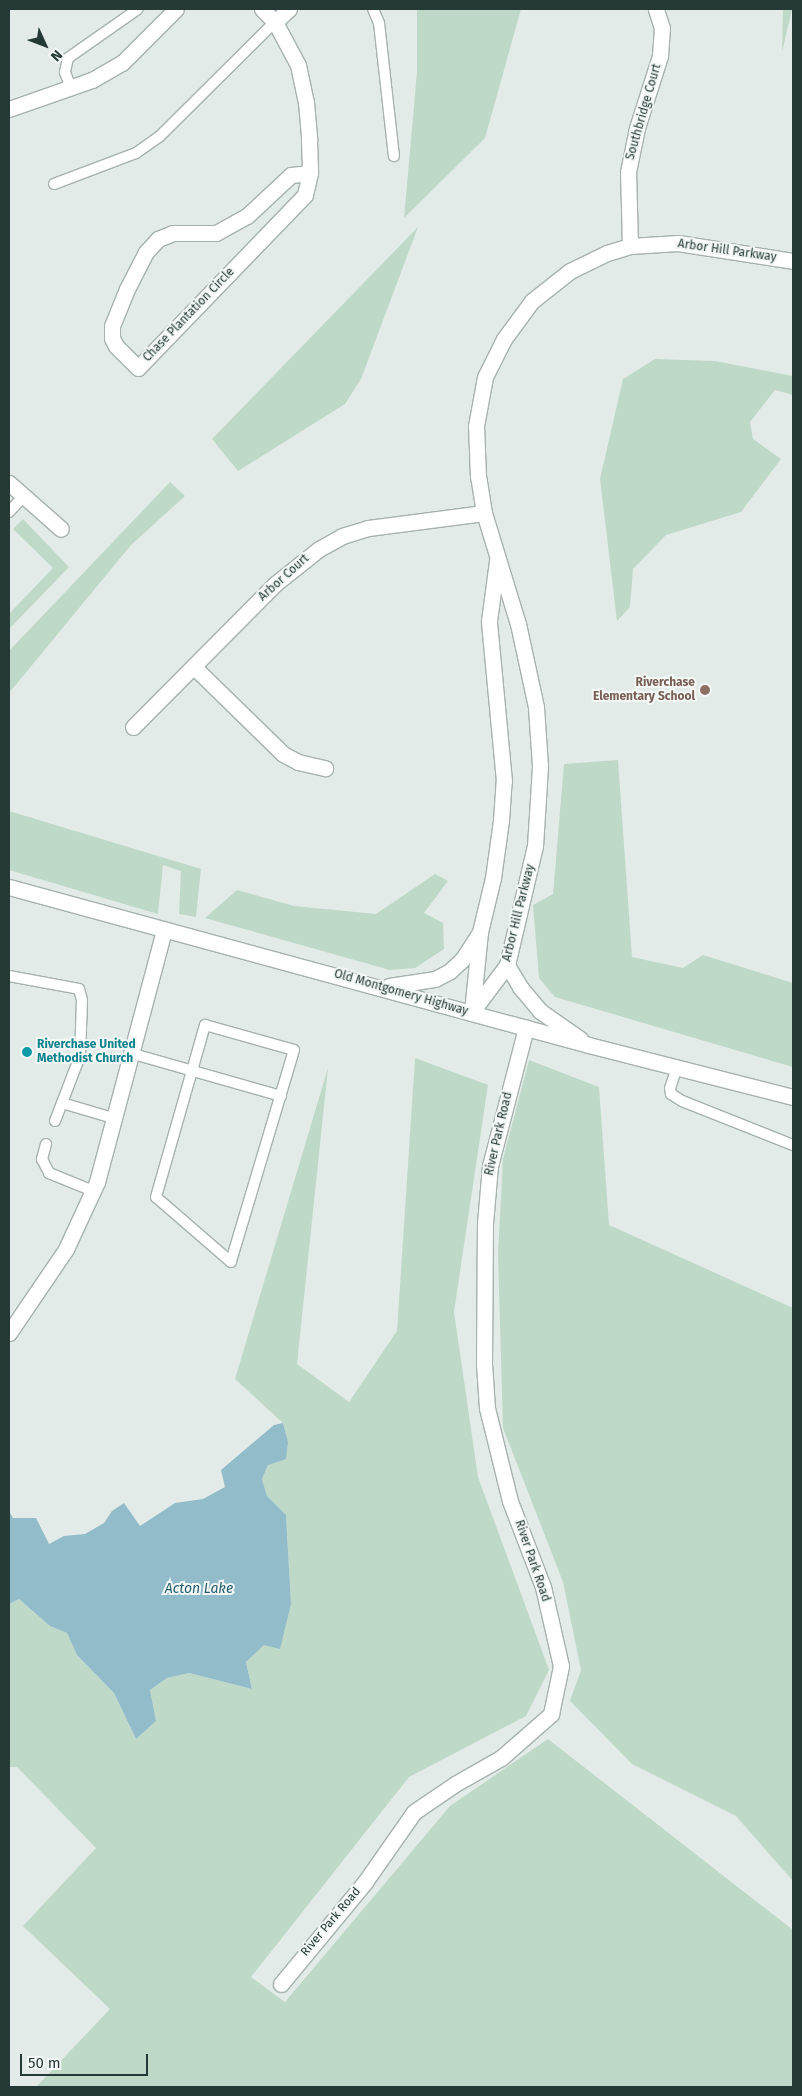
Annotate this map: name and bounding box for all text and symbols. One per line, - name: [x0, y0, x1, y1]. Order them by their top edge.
- north arrow: [20, 20, 70, 70]
- text: N: [47, 46, 66, 65]
- street label: Southbridge Court: [623, 62, 665, 162]
- street label: Arbor Hill Parkway: [677, 237, 777, 265]
- street label: Chase Plantation Circle: [140, 265, 238, 365]
- street label: Arbor Court: [256, 552, 312, 604]
- place label: Riverchase Elementary School: [593, 676, 695, 704]
- marker: Riverchase Elementary School: [699, 684, 711, 696]
- street label: Arbor Hill Parkway: [500, 863, 538, 963]
- street label: Old Montgomery Highway: [332, 967, 470, 1019]
- place label: Riverchase United Methodist Church: [37, 1038, 136, 1066]
- marker: Riverchase United Methodist Church: [21, 1046, 33, 1058]
- street label: River Park Road: [482, 1091, 516, 1177]
- street label: River Park Road: [511, 1518, 553, 1604]
- water label: Acton Lake: [165, 1581, 233, 1597]
- street label: River Park Road: [298, 1885, 364, 1959]
- scale bar: [22, 2044, 150, 2076]
- text: 50 m: [28, 2054, 61, 2072]

